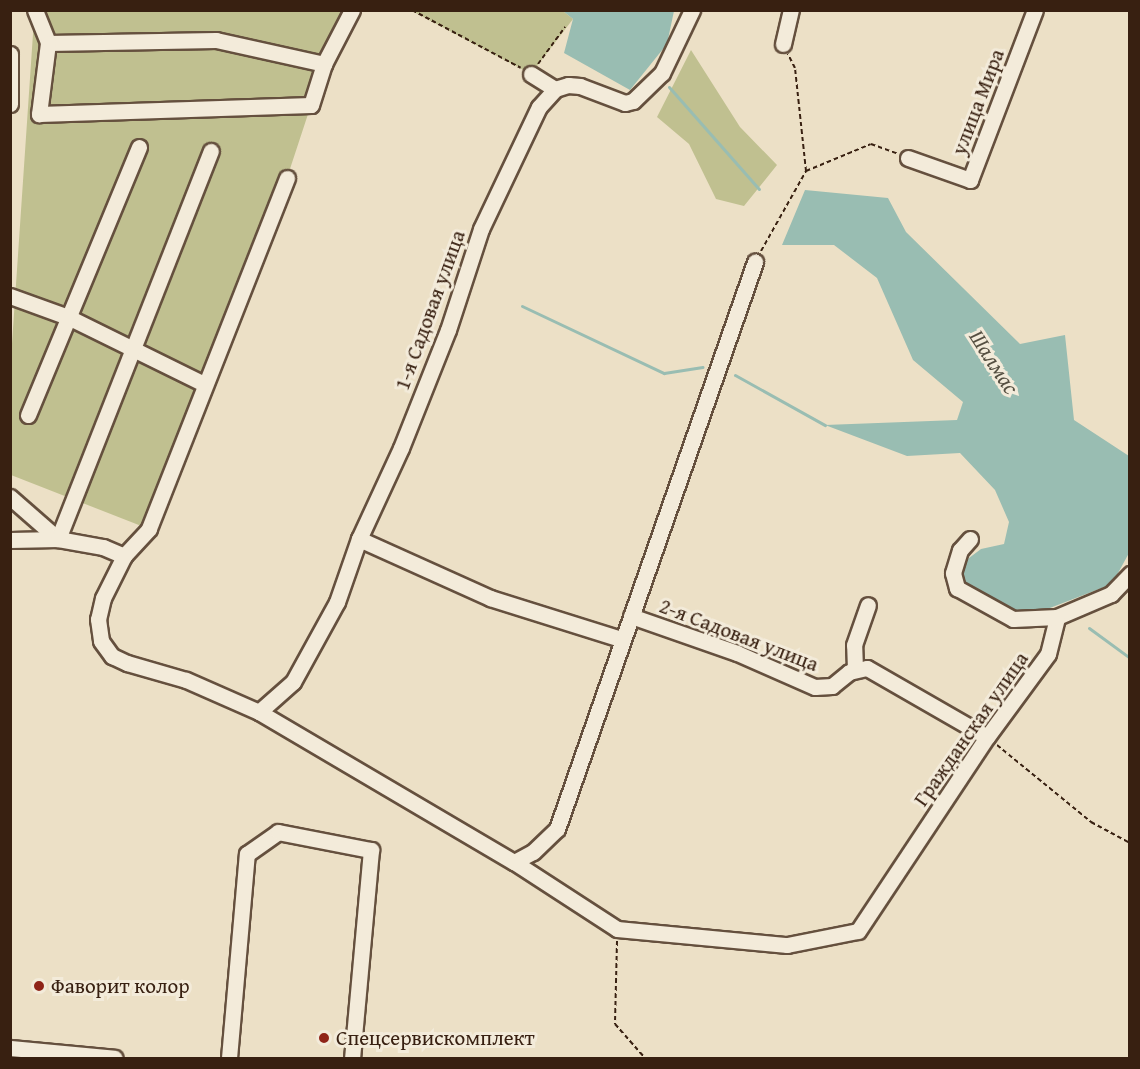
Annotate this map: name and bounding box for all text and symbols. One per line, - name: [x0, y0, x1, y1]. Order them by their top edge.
- street label: улица Мира: [946, 45, 1010, 159]
- street label: 1-я Садовая улица: [389, 227, 471, 393]
- water label: Шалмас: [964, 325, 1024, 399]
- street label: 2-я Садовая улица: [656, 593, 822, 677]
- street label: Гражданская улица: [908, 647, 1034, 811]
- place label: Фаворит колор: [51, 973, 189, 999]
- marker: Фаворит колор: [32, 979, 46, 993]
- place label: Спецсервискомплект: [336, 1025, 535, 1051]
- marker: Спецсервискомплект: [317, 1031, 331, 1045]

